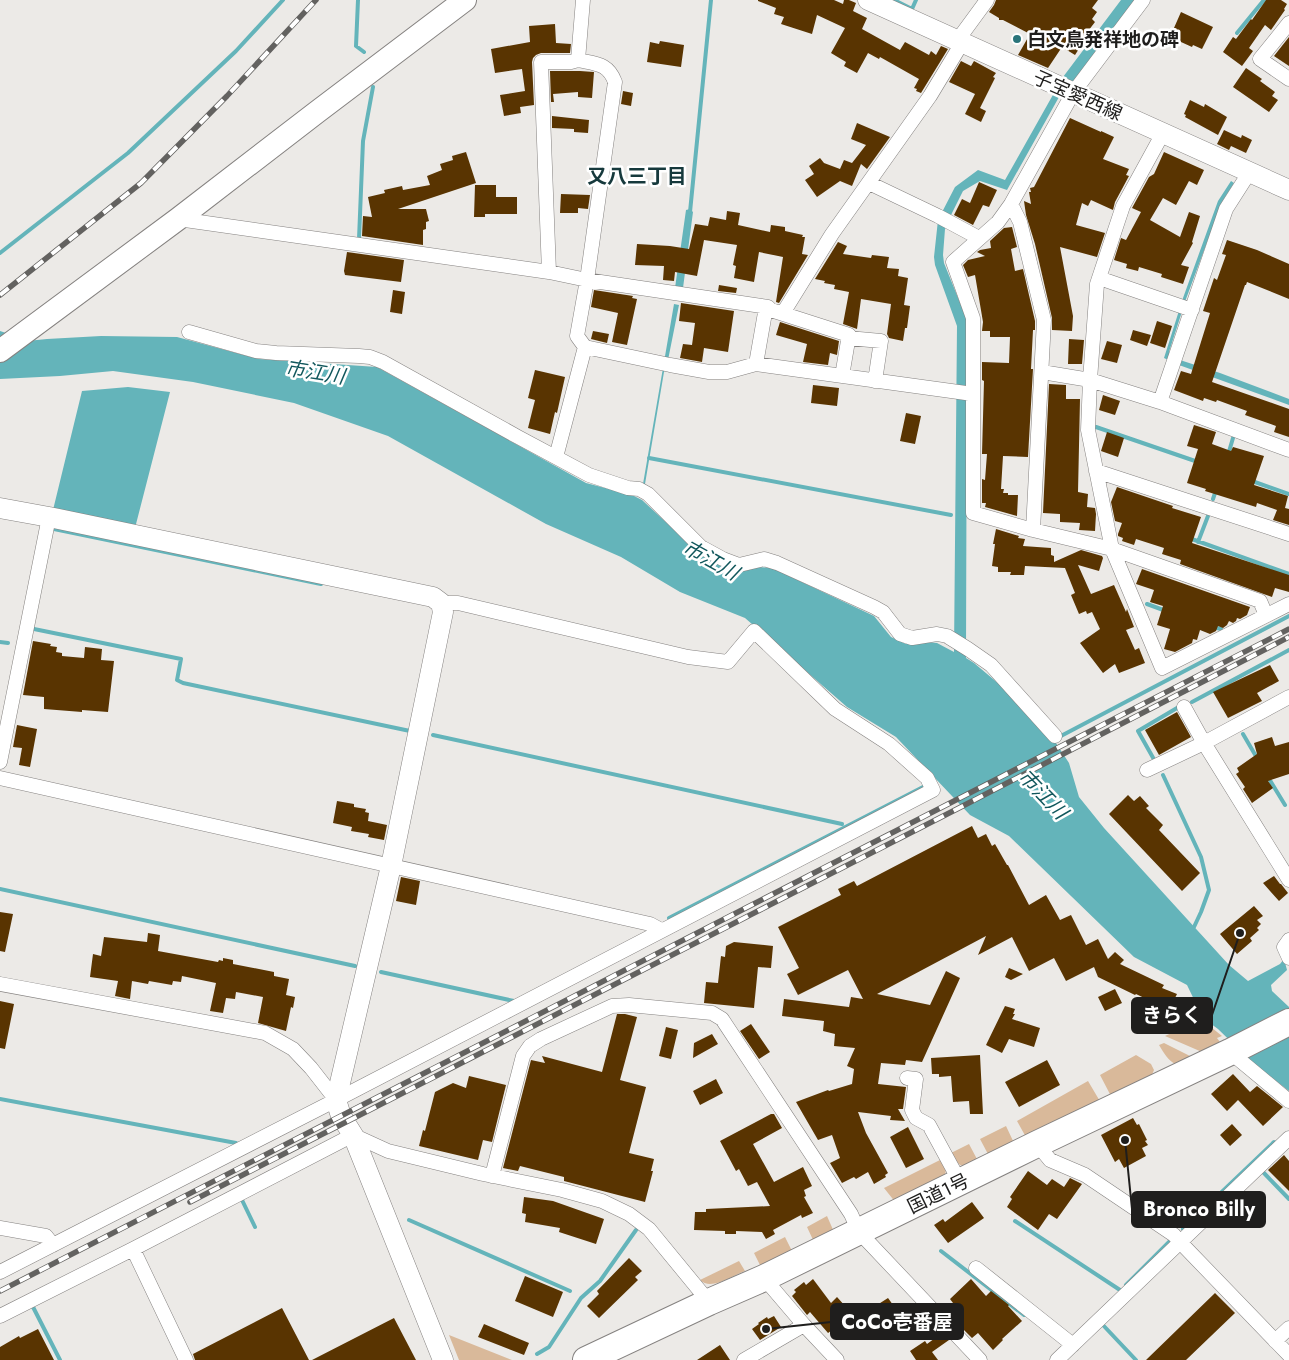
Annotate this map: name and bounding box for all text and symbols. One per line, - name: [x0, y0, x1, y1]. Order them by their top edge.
- place label: 白文鳥発祥地の碑: [1027, 26, 1179, 53]
- marker: 白文鳥発祥地の碑: [1011, 33, 1023, 45]
- street label: 子宝愛西線: [1029, 64, 1127, 127]
- district label: 又八三丁目: [587, 162, 687, 191]
- water label: 市江川: [283, 353, 349, 392]
- water label: 市江川: [677, 533, 746, 589]
- water label: 市江川: [1011, 763, 1075, 827]
- callout: きらく: [1132, 998, 1212, 1033]
- text: きらく: [1142, 1001, 1202, 1030]
- street label: 国道1号: [903, 1167, 974, 1220]
- callout: Bronco Billy: [1132, 1192, 1265, 1227]
- text: Bronco Billy: [1143, 1195, 1256, 1224]
- callout: CoCo壱番屋: [831, 1304, 963, 1339]
- text: CoCo壱番屋: [841, 1308, 953, 1337]

